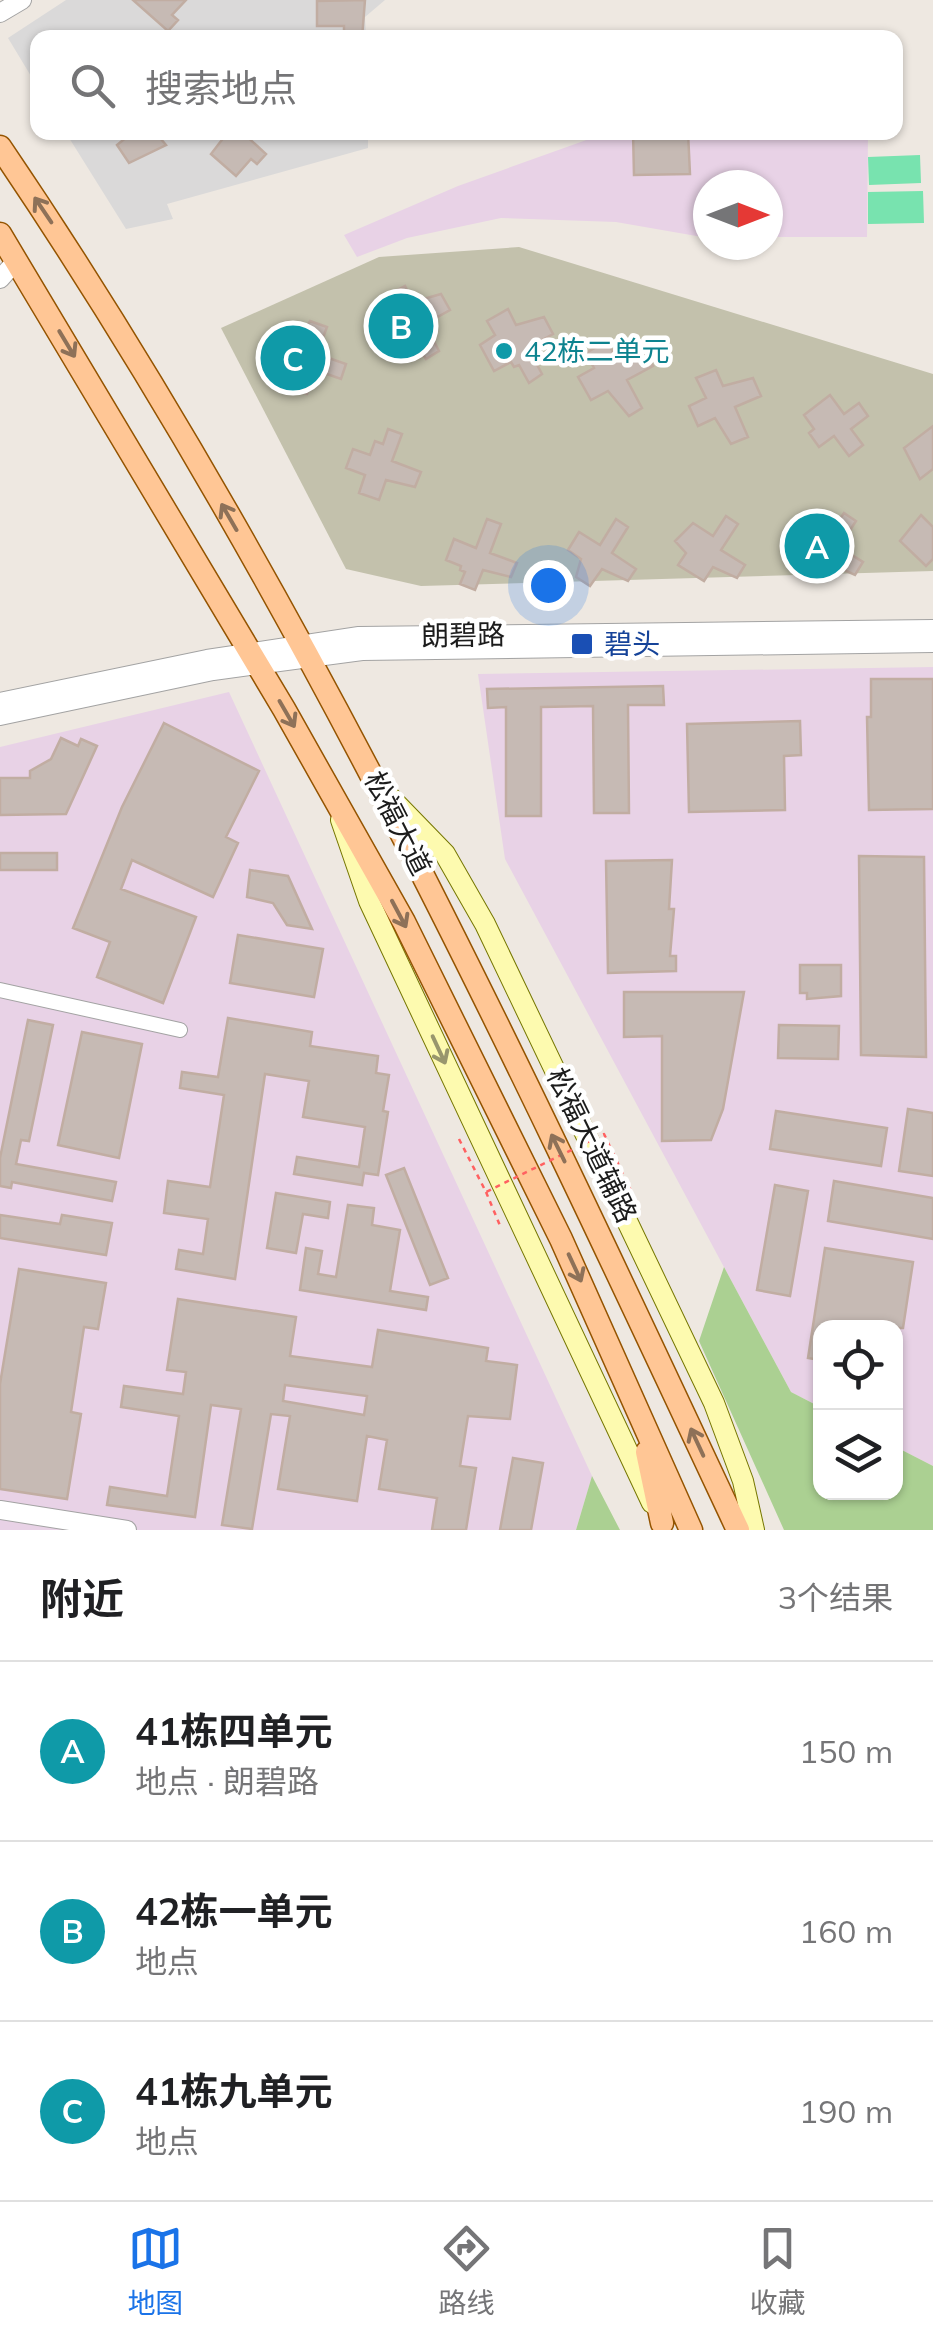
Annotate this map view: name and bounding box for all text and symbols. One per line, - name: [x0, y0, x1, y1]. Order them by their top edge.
- search box: [30, 30, 903, 140]
- icon: search: [65, 58, 120, 113]
- text: 搜索地点: [145, 64, 297, 112]
- north arrow: [693, 170, 783, 260]
- one-way arrow: [32, 196, 53, 224]
- pin: B: [368, 288, 434, 364]
- pin: C: [260, 320, 326, 396]
- one-way arrow: [57, 329, 77, 358]
- place label: 42栋二单元: [524, 333, 670, 368]
- marker: 42栋二单元: [493, 340, 515, 362]
- one-way arrow: [219, 503, 239, 532]
- pin: A: [784, 508, 850, 584]
- your location: [523, 560, 574, 611]
- street label: 朗碧路: [421, 616, 505, 653]
- place label: 碧头: [604, 626, 660, 661]
- marker: 碧头: [569, 631, 595, 657]
- one-way arrow: [277, 699, 297, 727]
- street label: 松福大道: [357, 765, 439, 881]
- one-way arrow: [390, 899, 410, 929]
- one-way arrow: [430, 1034, 449, 1064]
- street label: 松福大道辅路: [540, 1062, 645, 1228]
- one-way arrow: [548, 1134, 567, 1163]
- one-way arrow: [566, 1252, 585, 1282]
- map controls: [813, 1320, 903, 1500]
- button: locate: [813, 1320, 903, 1410]
- button: layers: [813, 1410, 903, 1500]
- one-way arrow: [686, 1428, 705, 1458]
- text: 附近: [40, 1572, 124, 1625]
- text: 3个结果: [778, 1577, 893, 1617]
- text: 41栋四单元: [135, 1707, 333, 1755]
- text: A: [60, 1731, 85, 1771]
- text: 150 m: [799, 1731, 893, 1771]
- text: 地点 · 朗碧路: [135, 1761, 319, 1801]
- text: 42栋一单元: [135, 1887, 333, 1935]
- text: B: [61, 1911, 84, 1951]
- text: 160 m: [799, 1911, 893, 1951]
- text: 地点: [135, 1941, 199, 1981]
- text: 41栋九单元: [135, 2067, 333, 2115]
- text: C: [62, 2091, 83, 2131]
- text: 190 m: [799, 2091, 893, 2131]
- text: 地点: [135, 2121, 199, 2161]
- tab: 地图: [127, 2221, 184, 2321]
- tab: 路线: [438, 2221, 495, 2321]
- tab: 收藏: [749, 2221, 806, 2321]

